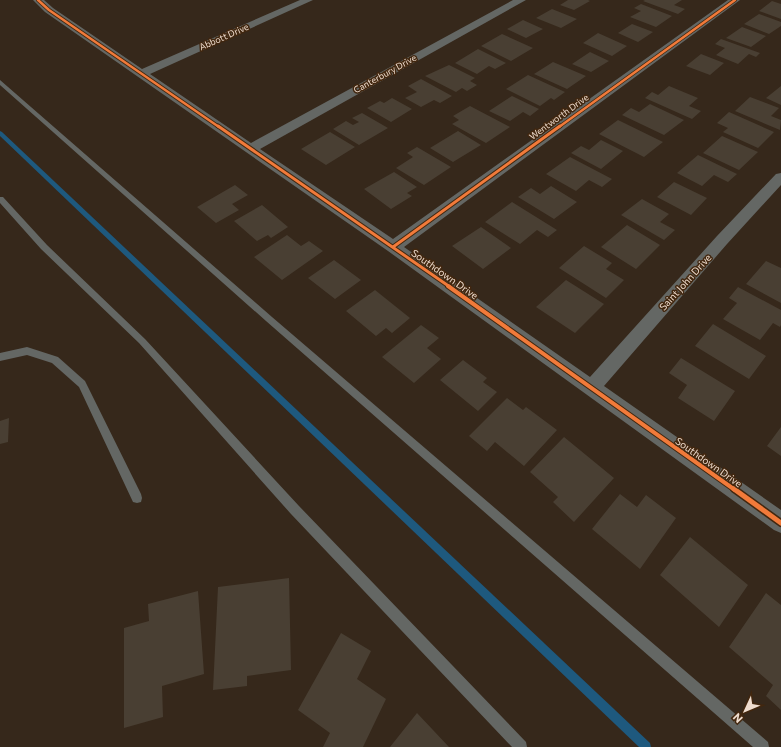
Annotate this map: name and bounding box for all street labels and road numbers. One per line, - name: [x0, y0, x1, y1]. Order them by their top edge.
- street label: Abbott Drive: [197, 21, 250, 52]
- street label: Canterbury Drive: [351, 52, 418, 95]
- street label: Wentworth Drive: [527, 91, 591, 142]
- street label: Southdown Drive: [409, 247, 481, 301]
- street label: Saint John Drive: [657, 251, 713, 313]
- street label: Southdown Drive: [673, 435, 745, 489]

